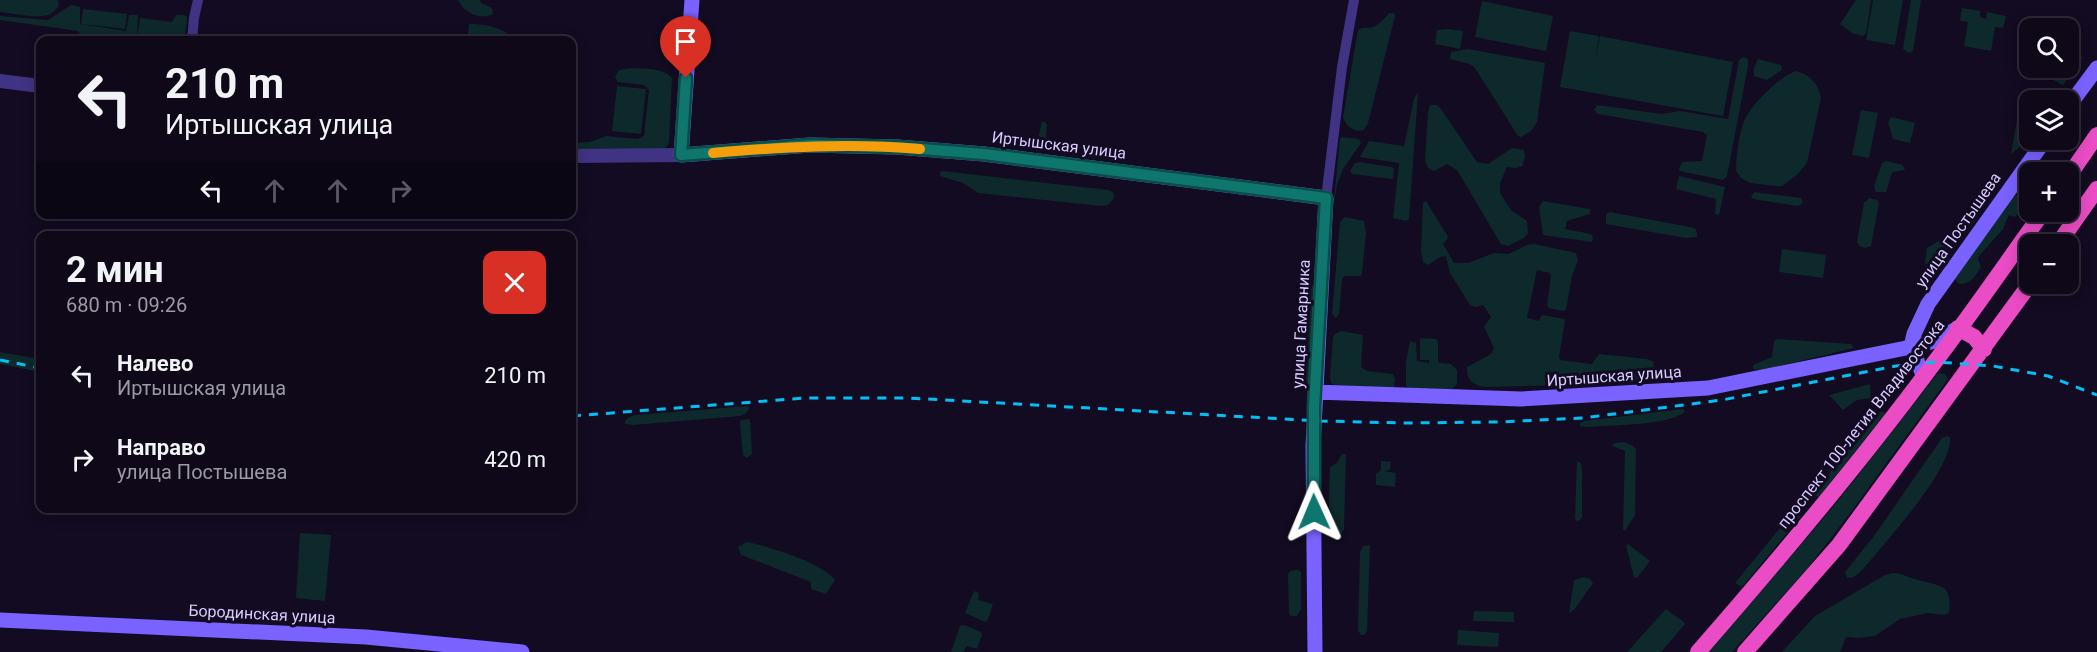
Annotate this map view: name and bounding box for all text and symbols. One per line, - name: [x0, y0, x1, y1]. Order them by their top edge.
- pin: [660, 16, 711, 78]
- map controls: [2019, 18, 2079, 294]
- button: search: [2019, 18, 2079, 78]
- icon: arrive: [669, 25, 702, 58]
- text: 210 m: [165, 59, 284, 108]
- icon: left: [66, 60, 144, 138]
- button: layers: [2019, 90, 2079, 150]
- text: Иртышская улица: [165, 109, 393, 141]
- street label: Иртышская улица: [991, 127, 1127, 163]
- button: +: [2019, 162, 2079, 222]
- street label: улица Постышева: [1911, 169, 2005, 291]
- icon: left: [195, 174, 228, 207]
- icon: ahead: [258, 174, 291, 207]
- icon: ahead: [321, 174, 354, 207]
- icon: right: [384, 174, 417, 207]
- button: −: [2019, 234, 2079, 294]
- text: 2 мин: [66, 249, 164, 291]
- button: close: [483, 251, 546, 314]
- street label: улица Гамарника: [1288, 259, 1314, 389]
- text: 680 m · 09:26: [66, 293, 187, 317]
- street label: проспект 100-летия Владивостока: [1774, 316, 1948, 532]
- text: Налево: [117, 351, 194, 376]
- icon: left: [66, 359, 99, 392]
- street label: Иртышская улица: [1546, 362, 1682, 390]
- text: 210 m: [484, 363, 546, 388]
- text: Иртышская улица: [117, 376, 286, 400]
- text: Направо: [117, 435, 206, 460]
- icon: right: [66, 443, 99, 476]
- text: 420 m: [484, 447, 546, 472]
- text: улица Постышева: [117, 460, 287, 484]
- position arrow: [1282, 480, 1346, 544]
- street label: Бородинская улица: [188, 601, 336, 627]

